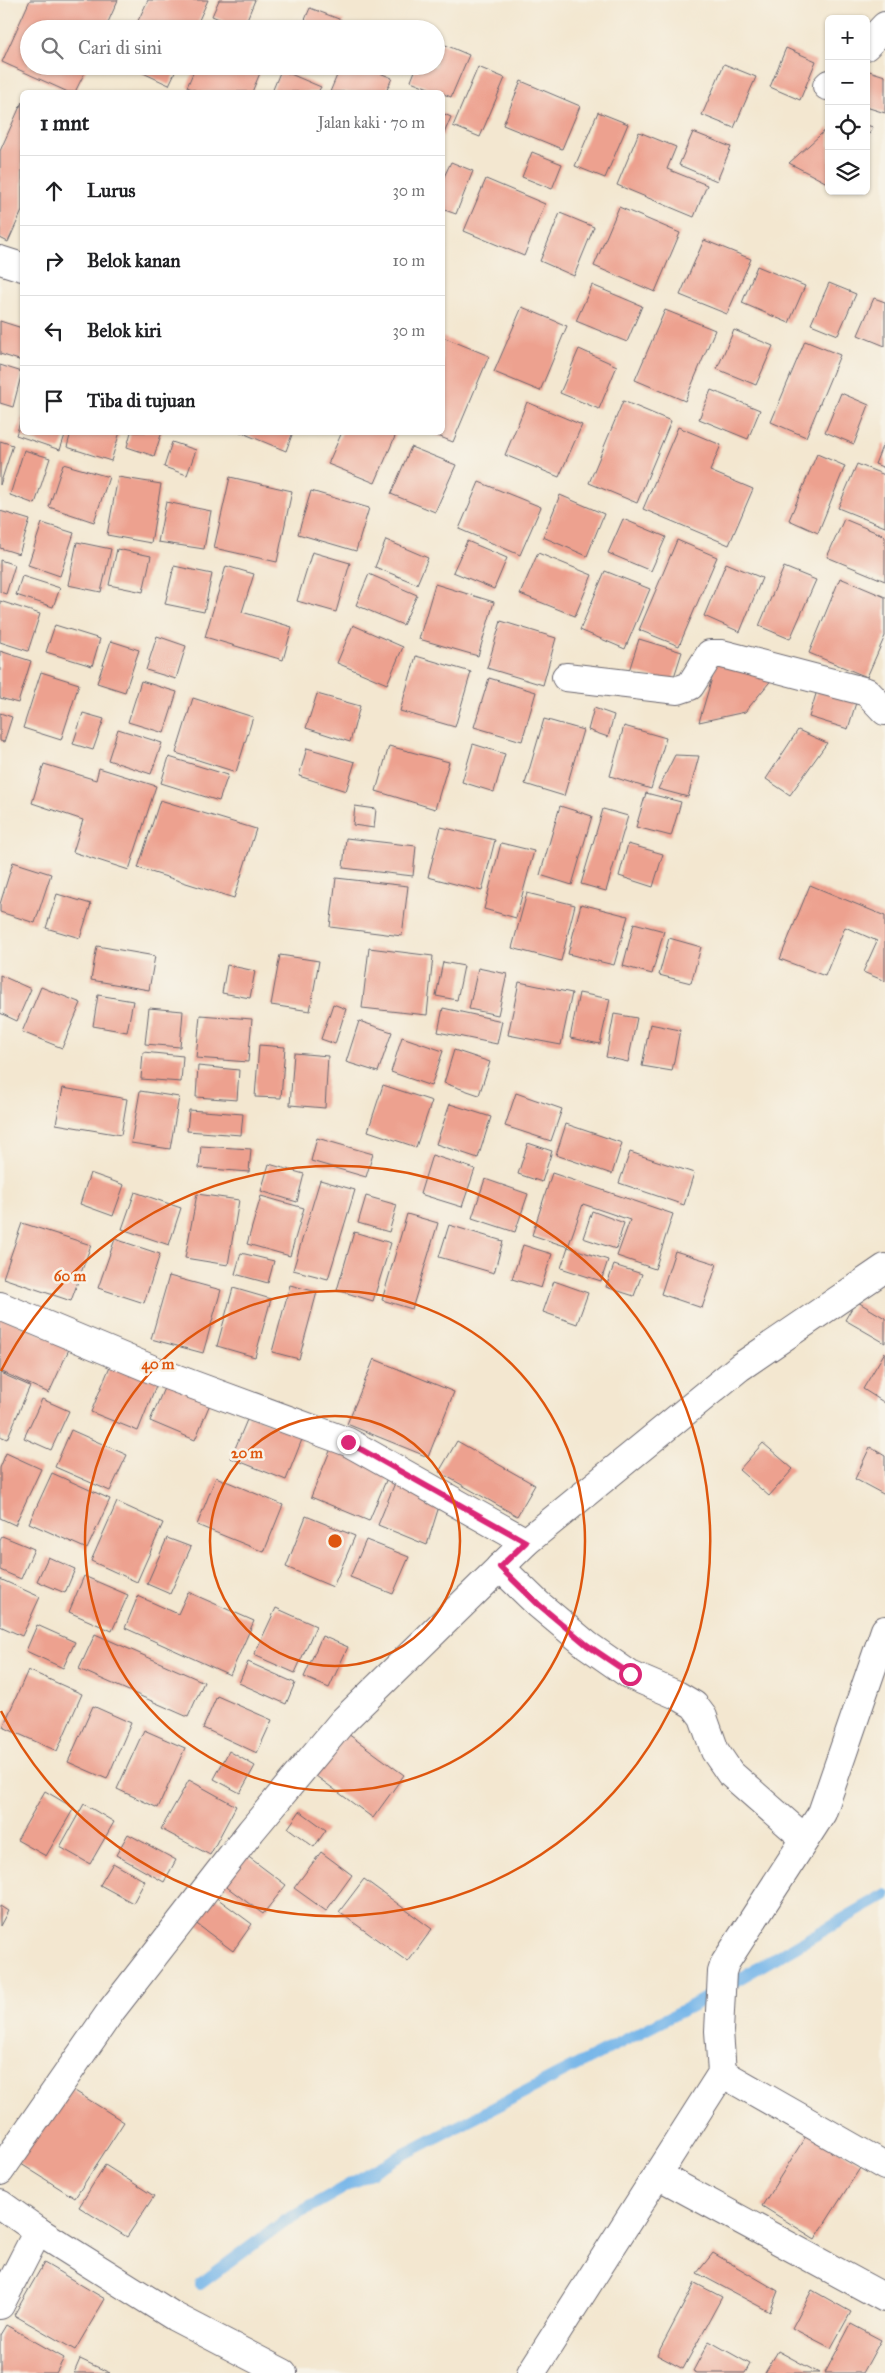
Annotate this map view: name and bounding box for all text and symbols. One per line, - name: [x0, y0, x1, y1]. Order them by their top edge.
- map controls: [825, 15, 870, 195]
- button: +: [825, 15, 870, 60]
- search box: [20, 20, 445, 75]
- icon: search: [38, 34, 66, 62]
- text: Cari di sini: [78, 36, 162, 59]
- button: −: [825, 60, 870, 105]
- button: locate: [825, 105, 870, 150]
- text: 1 mnt: [40, 110, 89, 136]
- text: Jalan kaki · 70 m: [318, 113, 425, 132]
- button: layers: [825, 150, 870, 195]
- icon: ahead: [40, 177, 68, 205]
- text: Lurus: [87, 179, 135, 202]
- text: 30 m: [392, 181, 425, 200]
- icon: right: [40, 247, 68, 275]
- text: Belok kanan: [87, 249, 181, 272]
- text: 10 m: [393, 251, 425, 270]
- icon: left: [40, 317, 68, 345]
- text: Belok kiri: [87, 319, 161, 342]
- text: 30 m: [392, 321, 425, 340]
- icon: arrive: [40, 387, 68, 415]
- text: Tiba di tujuan: [87, 389, 195, 412]
- text: 60 m: [54, 1267, 87, 1285]
- text: 40 m: [142, 1355, 175, 1374]
- route end: [337, 1431, 360, 1454]
- text: 20 m: [231, 1444, 263, 1462]
- centre of rings: [326, 1532, 344, 1550]
- route start: [619, 1663, 642, 1686]

